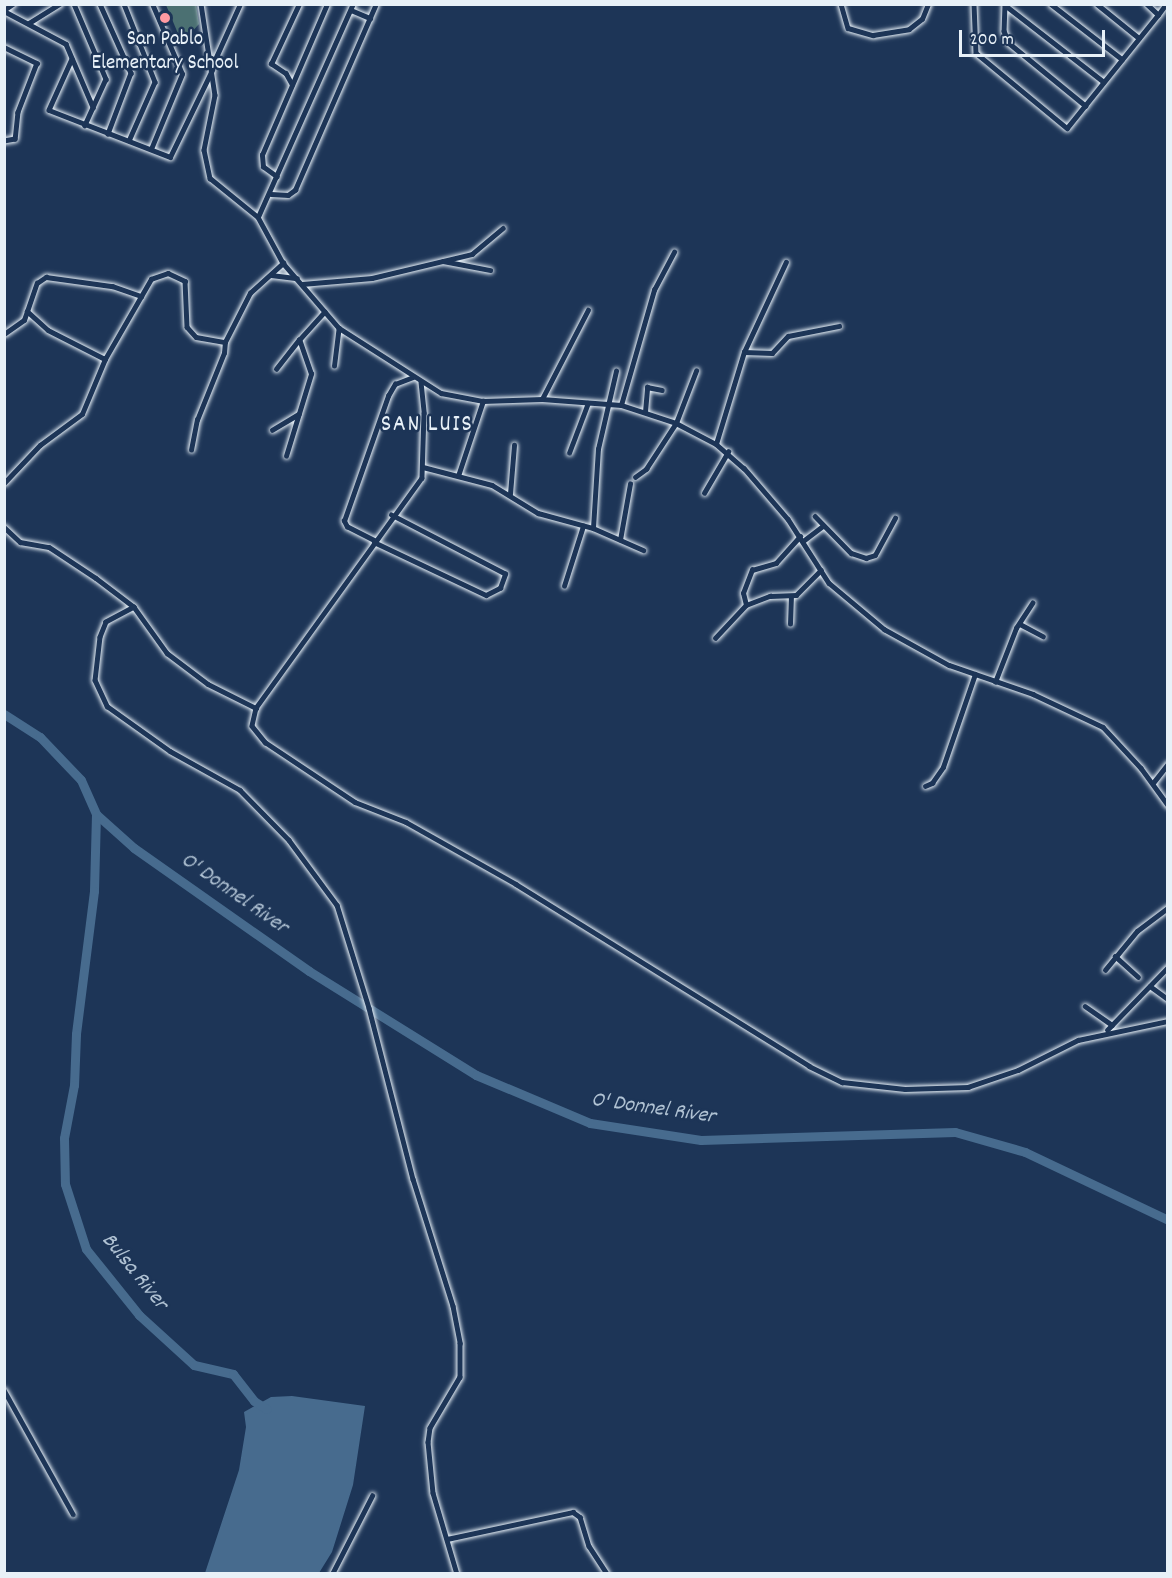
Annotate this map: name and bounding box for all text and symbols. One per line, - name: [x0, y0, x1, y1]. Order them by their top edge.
- marker: San Pablo Elementary School: [158, 11, 172, 25]
- scale bar: [962, 18, 1108, 56]
- place label: San Pablo Elementary School: [92, 27, 238, 77]
- text: 200 m: [970, 28, 1014, 53]
- district label: SAN LUIS: [381, 412, 473, 440]
- water label: O' Donnel River: [175, 847, 293, 941]
- water label: O' Donnel River: [589, 1087, 717, 1131]
- water label: Bulsa River: [95, 1228, 173, 1316]

